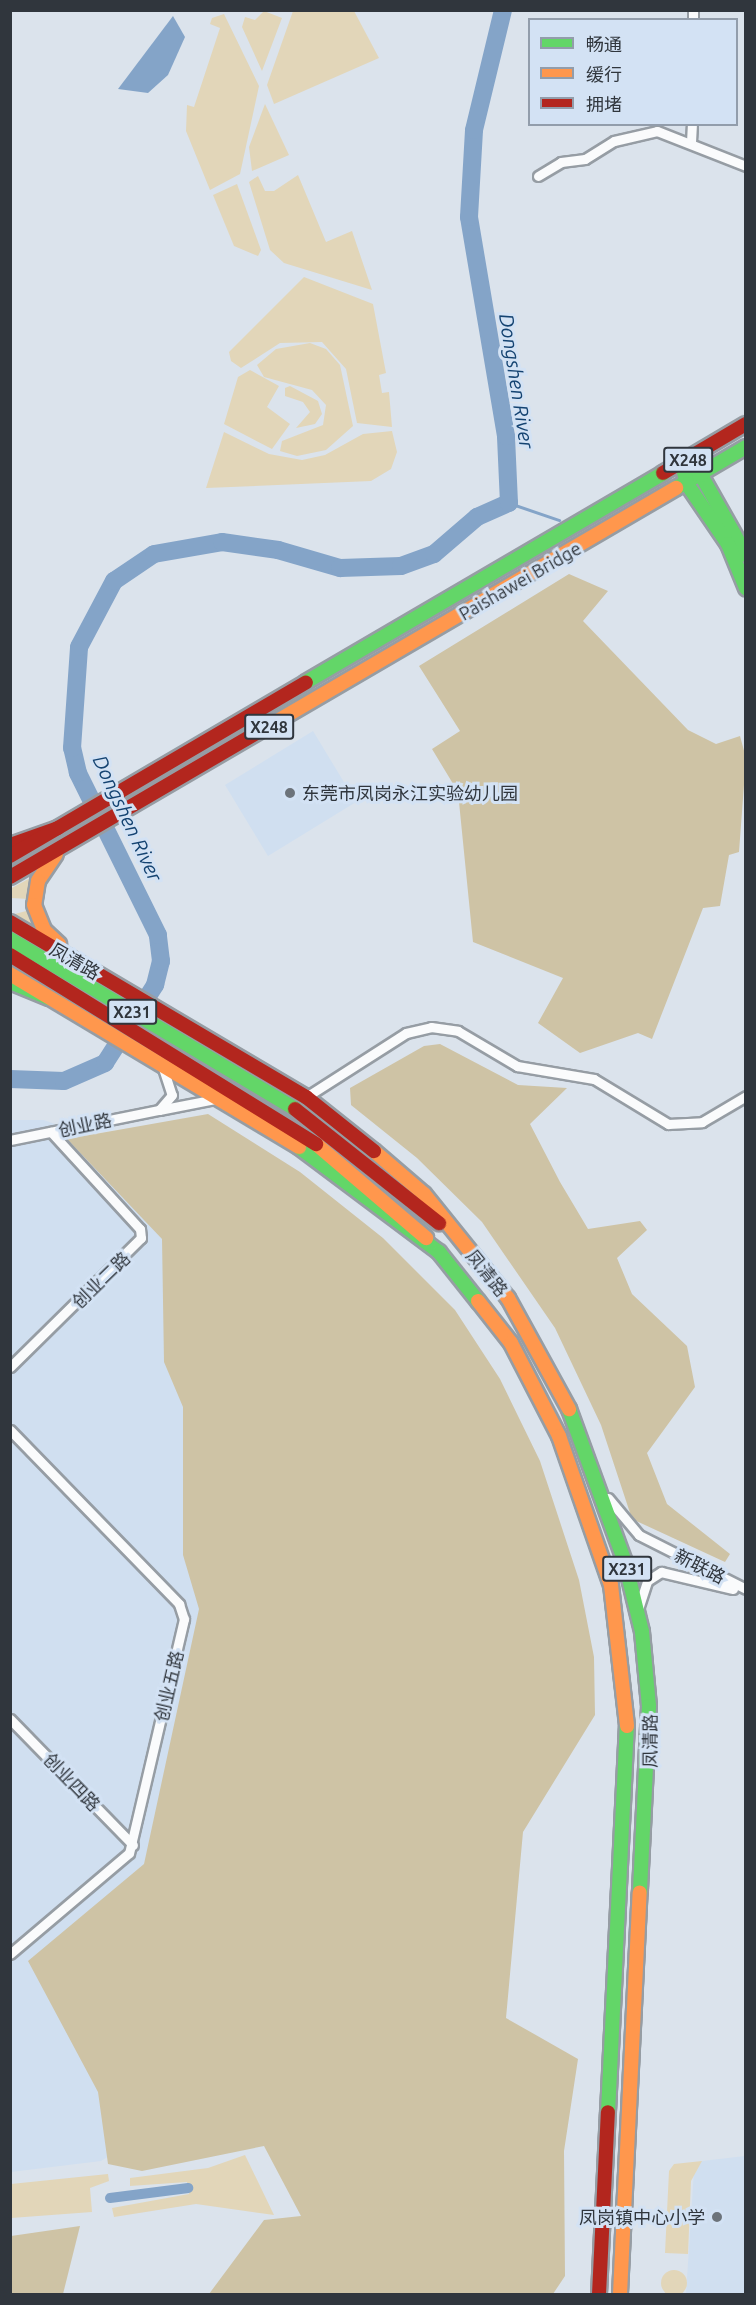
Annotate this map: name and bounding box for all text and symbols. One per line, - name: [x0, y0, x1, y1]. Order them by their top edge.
- legend: [528, 18, 738, 126]
- text: 畅通: [586, 34, 622, 54]
- text: 缓行: [586, 64, 622, 84]
- text: 拥堵: [586, 94, 622, 114]
- water label: Dongshen River: [494, 312, 540, 450]
- road number: X248: [662, 447, 714, 473]
- street label: Paishawei Bridge: [455, 537, 585, 625]
- road number: X248: [244, 714, 294, 740]
- water label: Dongshen River: [88, 751, 168, 885]
- place label: 东莞市凤岗永江实验幼儿园: [302, 782, 518, 804]
- marker: 东莞市凤岗永江实验幼儿园: [283, 786, 297, 800]
- street label: 凤清路: [46, 938, 104, 984]
- road number: X231: [106, 999, 158, 1025]
- street label: 创业路: [56, 1109, 114, 1141]
- street label: 凤清路: [462, 1245, 512, 1301]
- street label: 创业二路: [68, 1247, 134, 1313]
- street label: 新联路: [671, 1544, 729, 1588]
- road number: X231: [602, 1556, 652, 1582]
- street label: 创业五路: [150, 1648, 188, 1724]
- street label: 凤清路: [639, 1714, 661, 1768]
- street label: 创业四路: [39, 1749, 105, 1815]
- place label: 凤岗镇中心小学: [579, 2206, 705, 2228]
- marker: 凤岗镇中心小学: [710, 2210, 724, 2224]

